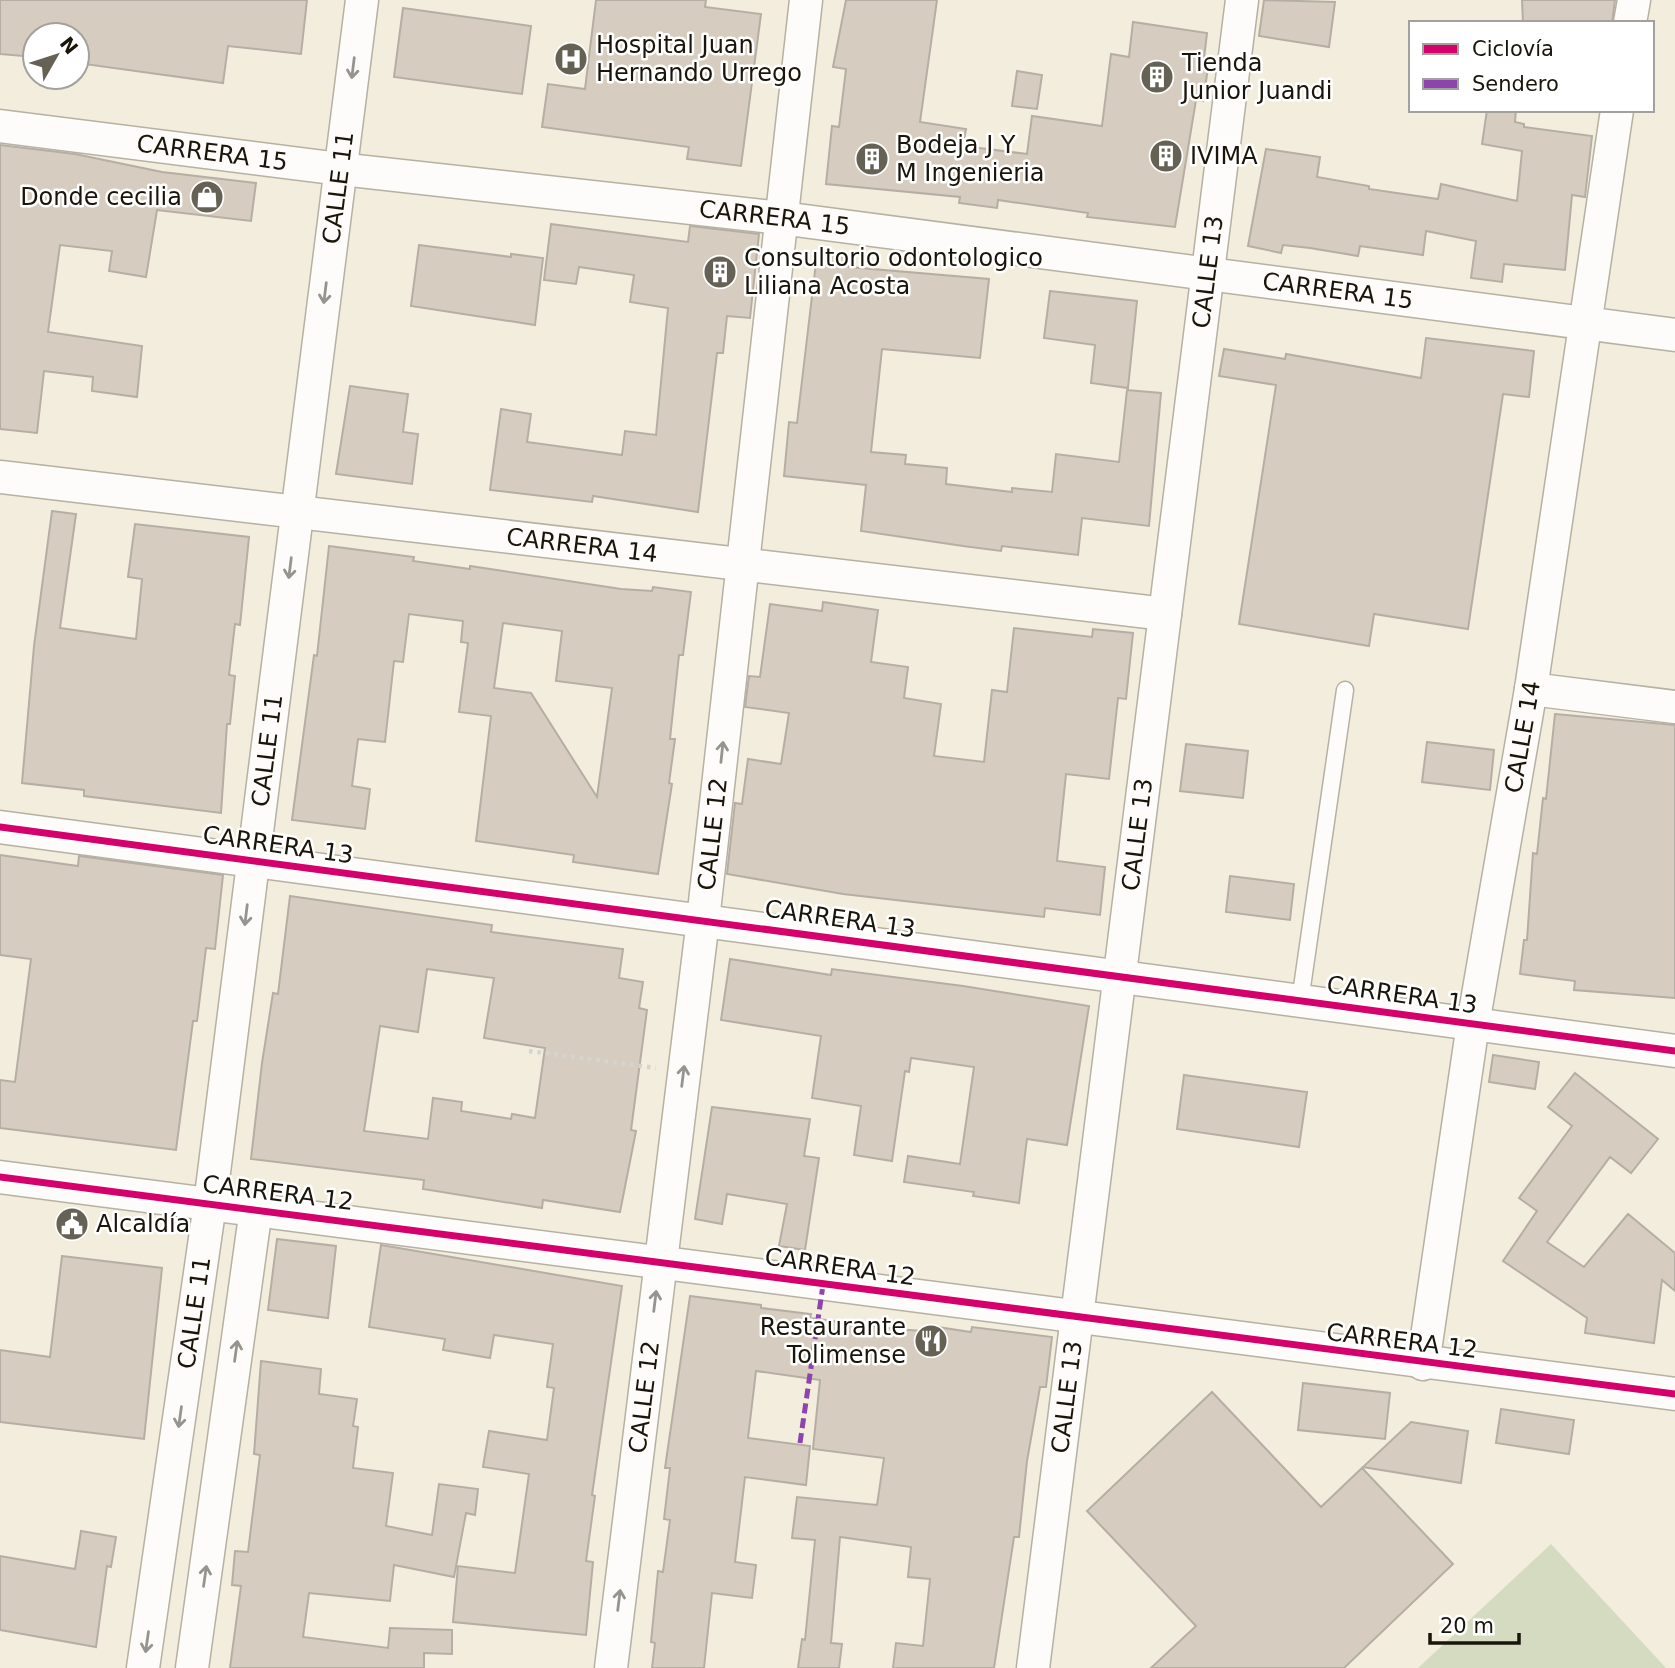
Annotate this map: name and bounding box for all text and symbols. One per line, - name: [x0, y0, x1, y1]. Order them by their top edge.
- north arrow: [21, 21, 91, 91]
- legend: [1409, 21, 1654, 112]
- place label: Hospital Juan Hernando Urrego: [596, 31, 802, 87]
- text: N: [56, 32, 83, 58]
- text: Ciclovía: [1472, 37, 1554, 61]
- hospital icon: Hospital Juan Hernando Urrego: [552, 40, 590, 78]
- place label: Tienda Junior Juandi: [1180, 49, 1332, 105]
- one-way arrow: [347, 56, 360, 79]
- building icon: Tienda Junior Juandi: [1138, 58, 1176, 96]
- text: Sendero: [1472, 72, 1559, 96]
- street label: CARRERA 15: [135, 129, 289, 176]
- street label: CALLE 11: [317, 130, 359, 246]
- place label: Bodeja J Y M Ingenieria: [896, 131, 1045, 187]
- building icon: IVIMA: [1147, 137, 1185, 175]
- building icon: Bodeja J Y M Ingenieria: [853, 140, 891, 178]
- place label: IVIMA: [1190, 142, 1258, 170]
- shop icon: Donde cecilia: [188, 178, 226, 216]
- place label: Donde cecilia: [20, 183, 182, 211]
- street label: CARRERA 15: [698, 195, 852, 241]
- street label: CALLE 13: [1187, 214, 1229, 330]
- place label: Consultorio odontologico Liliana Acosta: [744, 244, 1043, 300]
- building icon: Consultorio odontologico Liliana Acosta: [701, 253, 739, 291]
- street label: CARRERA 15: [1261, 267, 1415, 315]
- one-way arrow: [318, 282, 331, 304]
- street label: CARRERA 14: [505, 523, 659, 568]
- one-way arrow: [284, 556, 297, 579]
- street label: CALLE 14: [1499, 679, 1546, 795]
- street label: CALLE 11: [246, 692, 288, 808]
- one-way arrow: [715, 742, 728, 764]
- street label: CALLE 12: [692, 776, 733, 892]
- street label: CALLE 13: [1116, 777, 1158, 892]
- street label: CARRERA 13: [201, 821, 355, 869]
- street label: CARRERA 13: [763, 895, 917, 943]
- one-way arrow: [240, 903, 253, 926]
- street label: CARRERA 13: [1325, 971, 1479, 1019]
- one-way arrow: [677, 1065, 690, 1087]
- street label: CARRERA 12: [201, 1170, 355, 1216]
- public building icon: Alcaldía: [53, 1205, 91, 1243]
- place label: Alcaldía: [96, 1210, 190, 1238]
- street label: CARRERA 12: [763, 1243, 917, 1291]
- street label: CALLE 11: [172, 1255, 216, 1371]
- one-way arrow: [649, 1291, 662, 1313]
- place label: Restaurante Tolimense: [760, 1313, 906, 1369]
- street label: CARRERA 12: [1325, 1318, 1479, 1364]
- restaurant icon: Restaurante Tolimense: [912, 1322, 950, 1360]
- street label: CALLE 12: [624, 1339, 665, 1455]
- street label: CALLE 13: [1046, 1339, 1088, 1455]
- one-way arrow: [230, 1340, 243, 1363]
- one-way arrow: [173, 1405, 186, 1428]
- one-way arrow: [198, 1565, 211, 1588]
- one-way arrow: [613, 1589, 626, 1612]
- scale bar: [1430, 1602, 1519, 1646]
- text: 20 m: [1440, 1614, 1494, 1638]
- one-way arrow: [140, 1630, 153, 1653]

